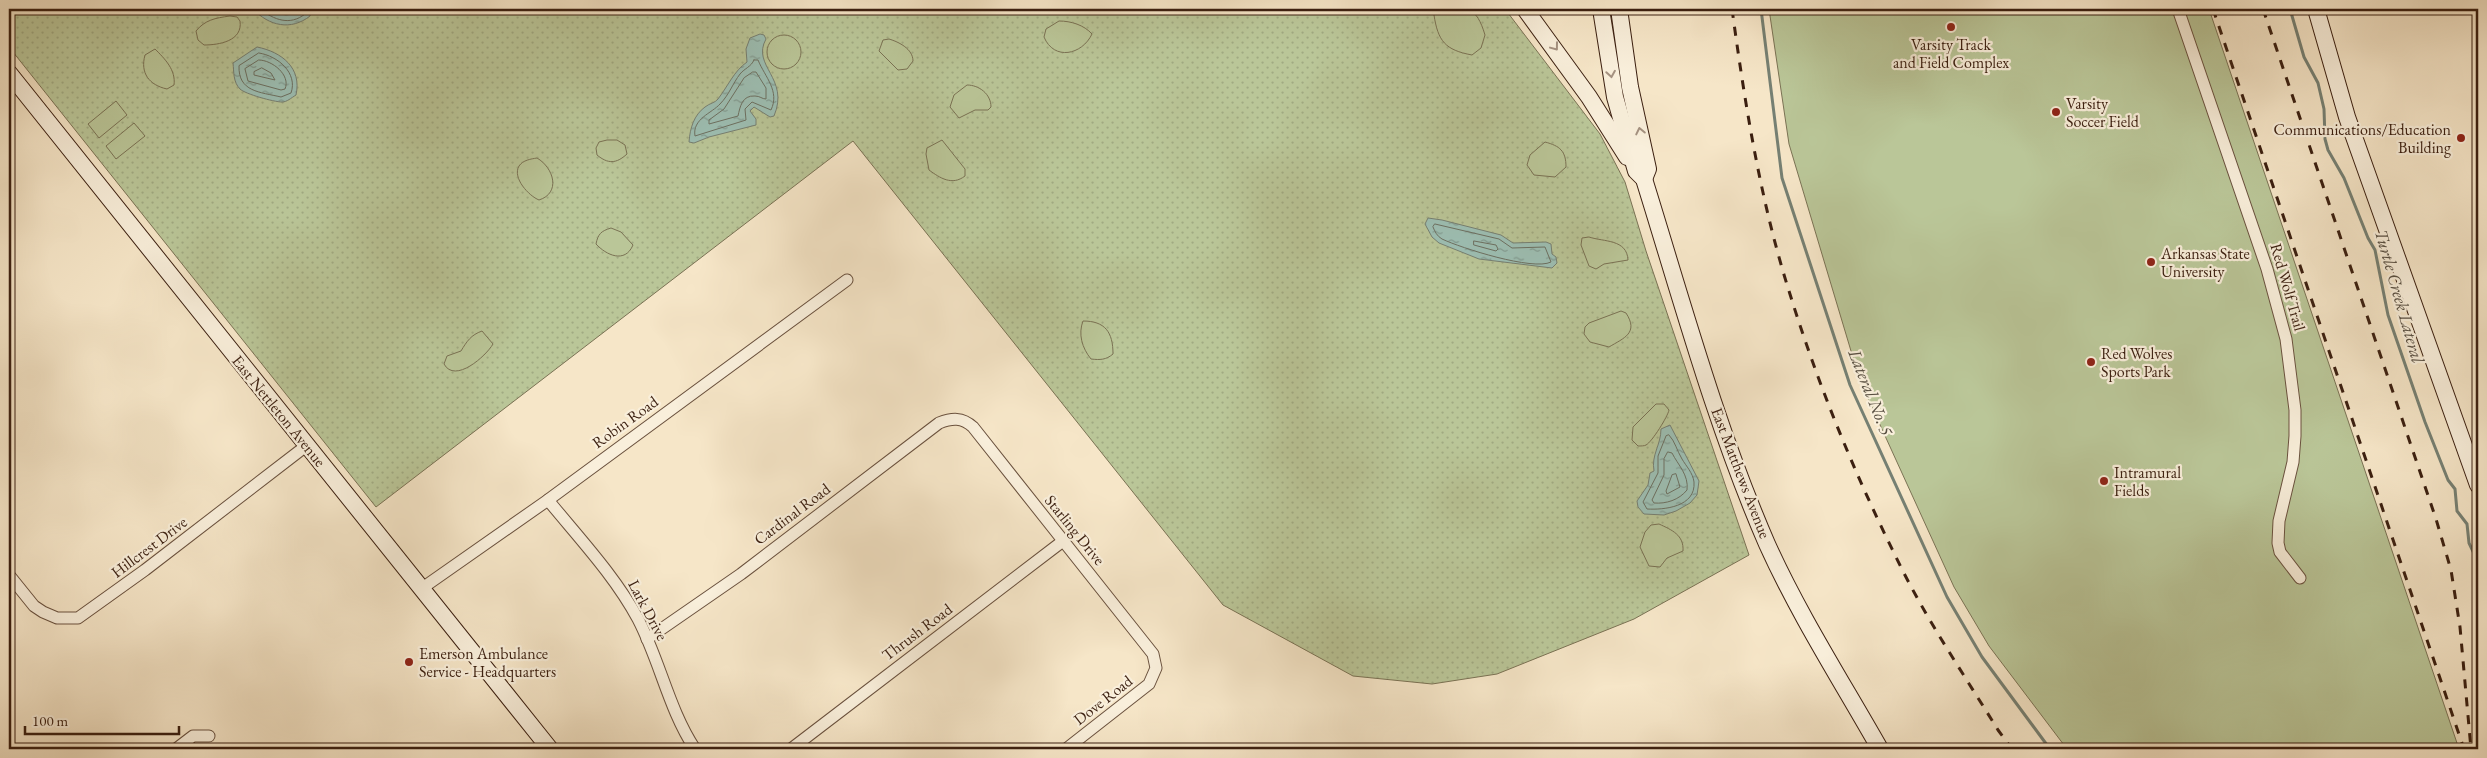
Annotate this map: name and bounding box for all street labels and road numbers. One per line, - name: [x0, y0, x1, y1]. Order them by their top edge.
- street label: Red Wolf Trail: [2265, 241, 2311, 333]
- street label: East Nettleton Avenue: [227, 351, 331, 471]
- street label: Robin Road: [588, 390, 663, 453]
- street label: East Matthews Avenue: [1706, 405, 1776, 541]
- street label: Cardinal Road: [750, 478, 835, 550]
- street label: Starling Drive: [1040, 490, 1110, 570]
- street label: Hillcrest Drive: [107, 512, 191, 582]
- street label: Lark Drive: [623, 576, 673, 644]
- street label: Thrush Road: [878, 598, 957, 665]
- street label: Dove Road: [1069, 670, 1137, 730]

